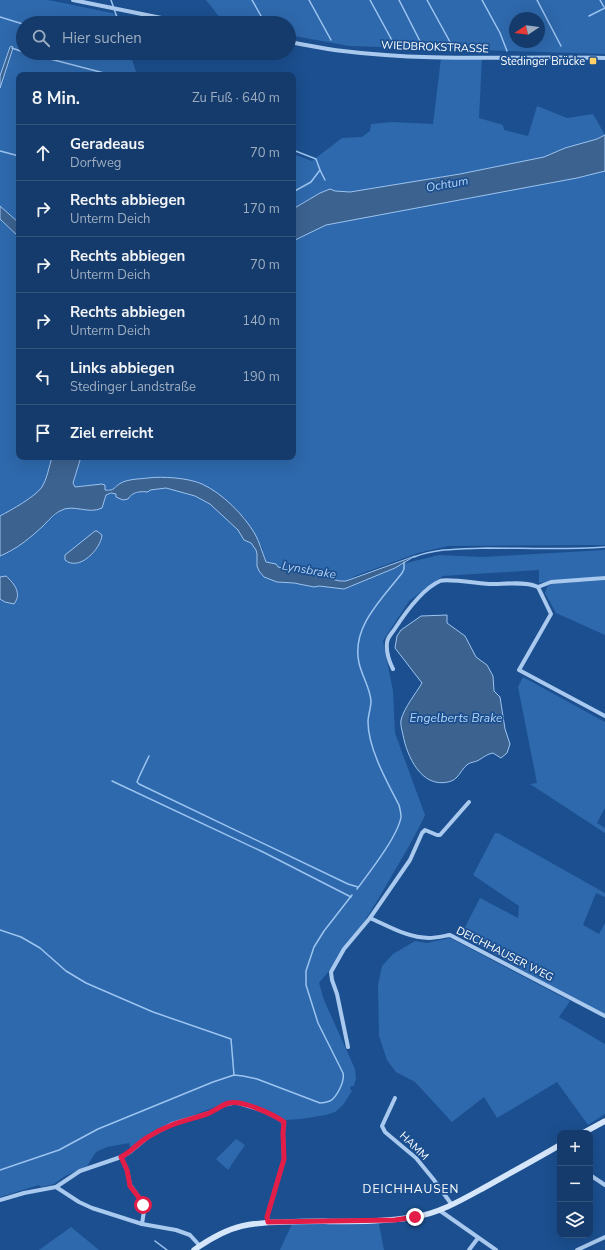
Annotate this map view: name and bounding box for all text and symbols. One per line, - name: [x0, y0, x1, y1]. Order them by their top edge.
- north arrow: [509, 12, 545, 48]
- search box: [16, 16, 296, 60]
- icon: search: [30, 27, 52, 49]
- text: Hier suchen: [62, 28, 142, 48]
- street label: WIEDBROKSTRASSE: [381, 38, 489, 56]
- place label: Stedinger Brücke: [500, 54, 585, 69]
- marker: Stedinger Brücke: [588, 56, 598, 66]
- text: 8 Min.: [32, 87, 80, 110]
- text: Zu Fuß · 640 m: [192, 89, 280, 107]
- text: Geradeaus: [70, 134, 145, 154]
- icon: ahead: [32, 142, 54, 164]
- text: 70 m: [250, 144, 280, 162]
- text: Dorfweg: [70, 154, 121, 172]
- water label: Ochtum: [425, 172, 469, 196]
- text: Rechts abbiegen: [70, 190, 185, 210]
- icon: right: [32, 198, 54, 220]
- text: 170 m: [242, 200, 280, 218]
- text: Unterm Deich: [70, 210, 150, 228]
- text: Rechts abbiegen: [70, 246, 185, 266]
- icon: right: [32, 254, 54, 276]
- text: 70 m: [250, 256, 280, 274]
- text: Unterm Deich: [70, 266, 150, 284]
- text: Rechts abbiegen: [70, 302, 185, 322]
- icon: right: [32, 310, 54, 332]
- text: 140 m: [242, 312, 280, 330]
- text: Unterm Deich: [70, 322, 150, 340]
- text: Links abbiegen: [70, 358, 174, 378]
- icon: left: [32, 366, 54, 388]
- text: 190 m: [242, 368, 280, 386]
- text: Stedinger Landstraße: [70, 378, 196, 396]
- icon: arrive: [32, 422, 54, 444]
- text: Ziel erreicht: [70, 423, 153, 443]
- water label: Lynsbrake: [281, 557, 338, 583]
- water label: Engelberts Brake: [410, 710, 503, 726]
- street label: DEICHHAUSER WEG: [454, 923, 556, 985]
- street label: HAMM: [396, 1128, 432, 1164]
- map controls: [557, 1130, 593, 1238]
- button: +: [557, 1130, 593, 1166]
- button: −: [557, 1166, 593, 1202]
- district label: DEICHHAUSEN: [363, 1181, 460, 1197]
- route start: [134, 1196, 152, 1214]
- button: layers: [557, 1202, 593, 1238]
- route end: [406, 1208, 424, 1226]

